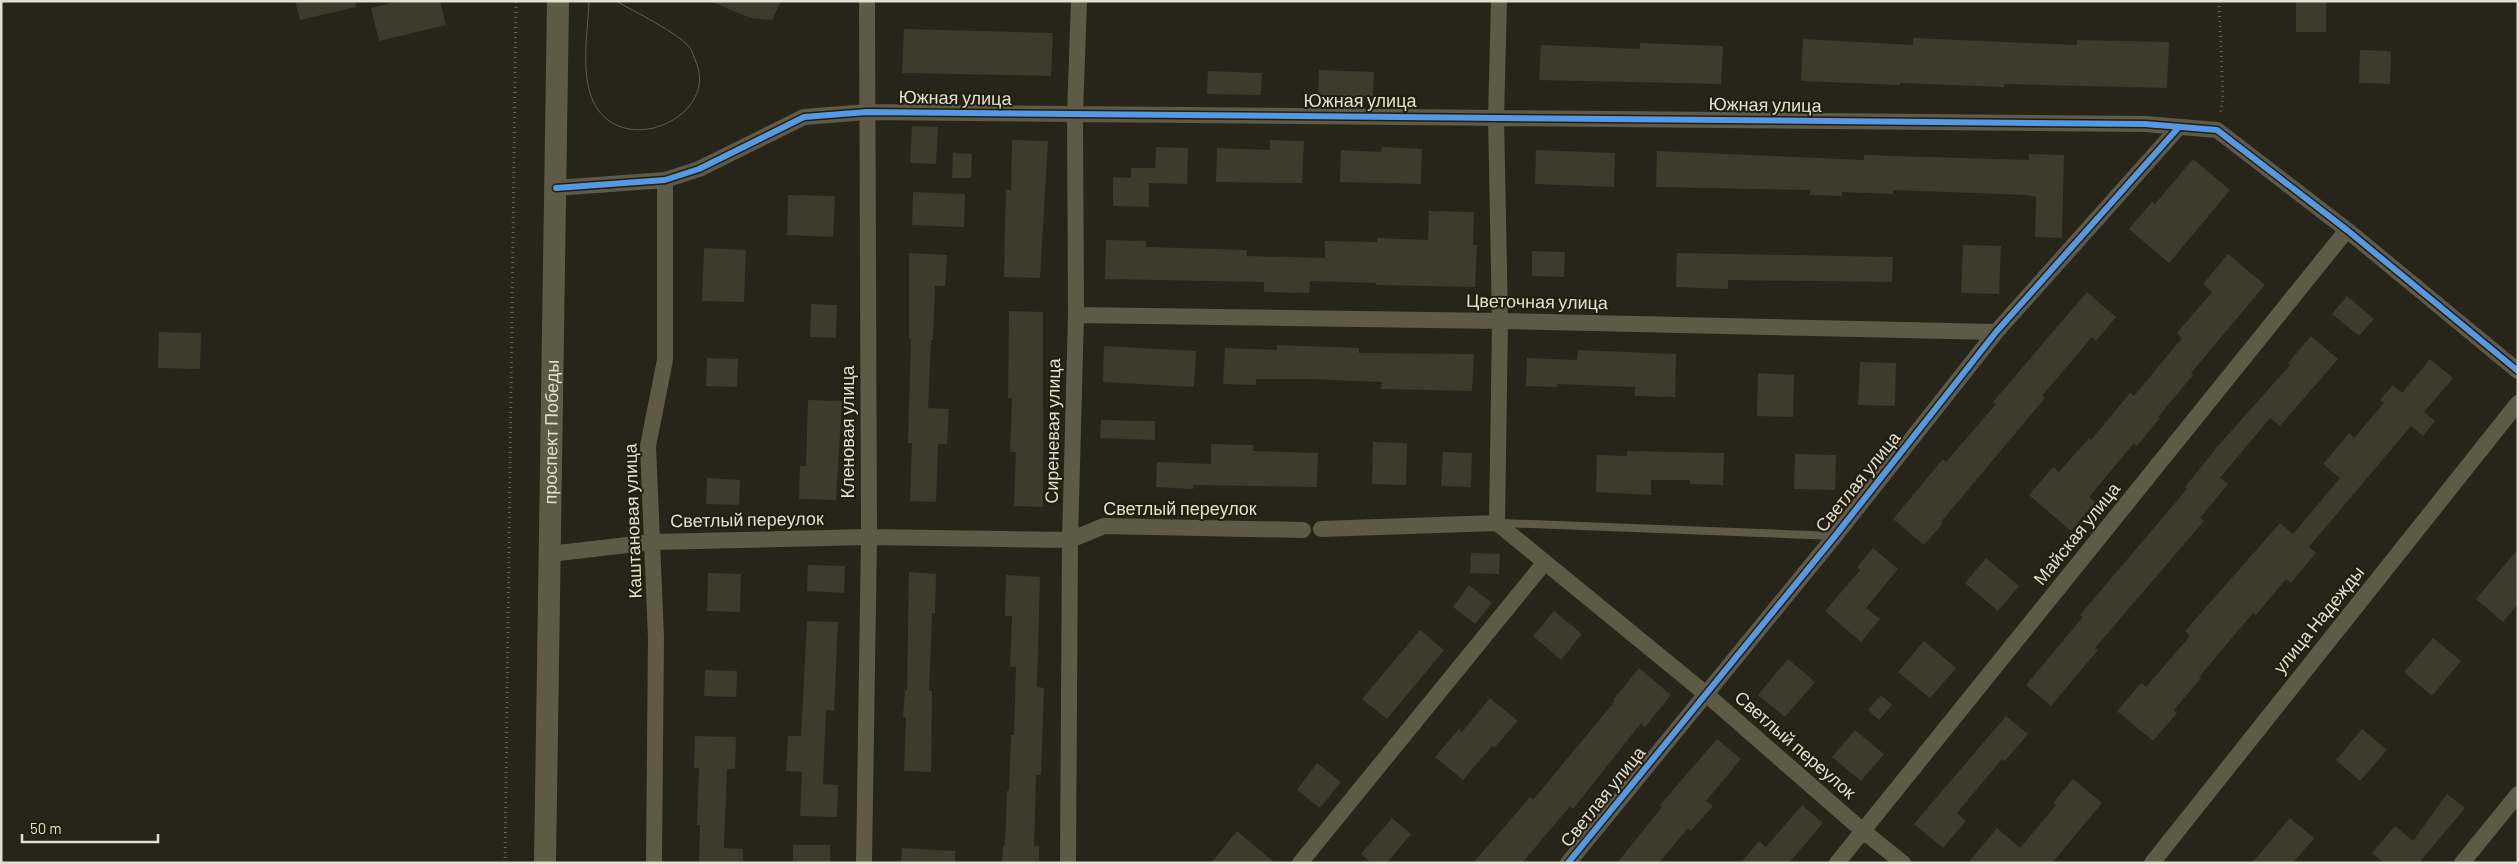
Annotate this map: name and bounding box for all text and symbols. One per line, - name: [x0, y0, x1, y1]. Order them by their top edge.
- street label: Южная улица: [898, 85, 1013, 109]
- street label: Южная улица: [1303, 89, 1417, 111]
- street label: Южная улица: [1708, 92, 1823, 116]
- street label: Цветочная улица: [1466, 289, 1609, 313]
- street label: Сиреневая улица: [1040, 357, 1064, 504]
- street label: проспект Победы: [538, 360, 563, 505]
- street label: Кленовая улица: [836, 364, 858, 499]
- street label: Светлая улица: [1810, 426, 1905, 536]
- street label: Каштановая улица: [618, 442, 646, 599]
- street label: Майская улица: [2028, 477, 2125, 589]
- street label: Светлый переулок: [1103, 497, 1257, 519]
- street label: Светлый переулок: [670, 507, 824, 531]
- street label: улица Надежды: [2268, 561, 2368, 678]
- street label: Светлый переулок: [1731, 686, 1861, 803]
- street label: Светлая улица: [1555, 741, 1650, 851]
- scale bar: [22, 812, 159, 844]
- text: 50 m: [30, 819, 62, 837]

